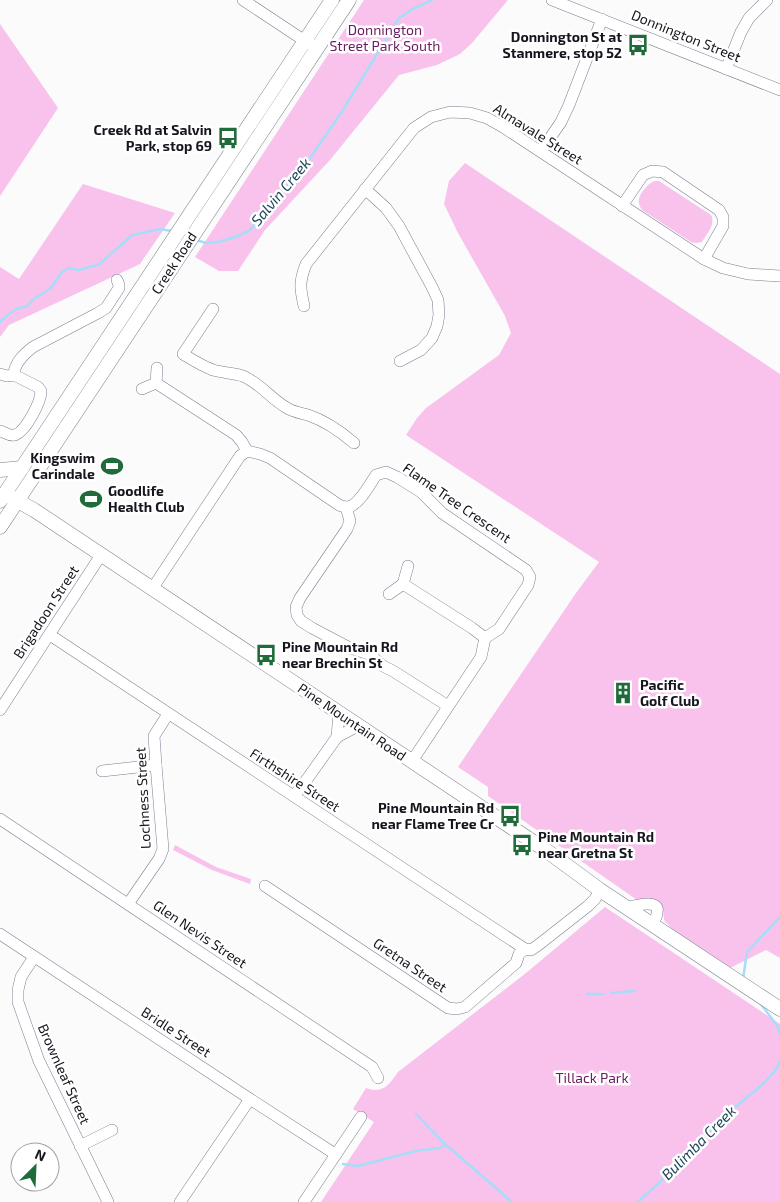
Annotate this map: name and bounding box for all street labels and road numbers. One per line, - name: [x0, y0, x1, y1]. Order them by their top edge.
- street label: Donnington Street: [629, 6, 743, 65]
- street label: Almavale Street: [491, 99, 586, 168]
- street label: Creek Road: [147, 228, 200, 297]
- street label: Flame Tree Crescent: [400, 459, 515, 546]
- street label: Brigadoon Street: [9, 562, 82, 661]
- street label: Pine Mountain Road: [295, 679, 410, 764]
- street label: Firthshire Street: [247, 744, 343, 815]
- street label: Lochness Street: [131, 747, 154, 849]
- street label: Glen Nevis Street: [150, 896, 250, 971]
- street label: Gretna Street: [370, 934, 450, 995]
- street label: Bridle Street: [138, 1003, 214, 1060]
- street label: Brownleaf Street: [35, 1021, 94, 1127]

